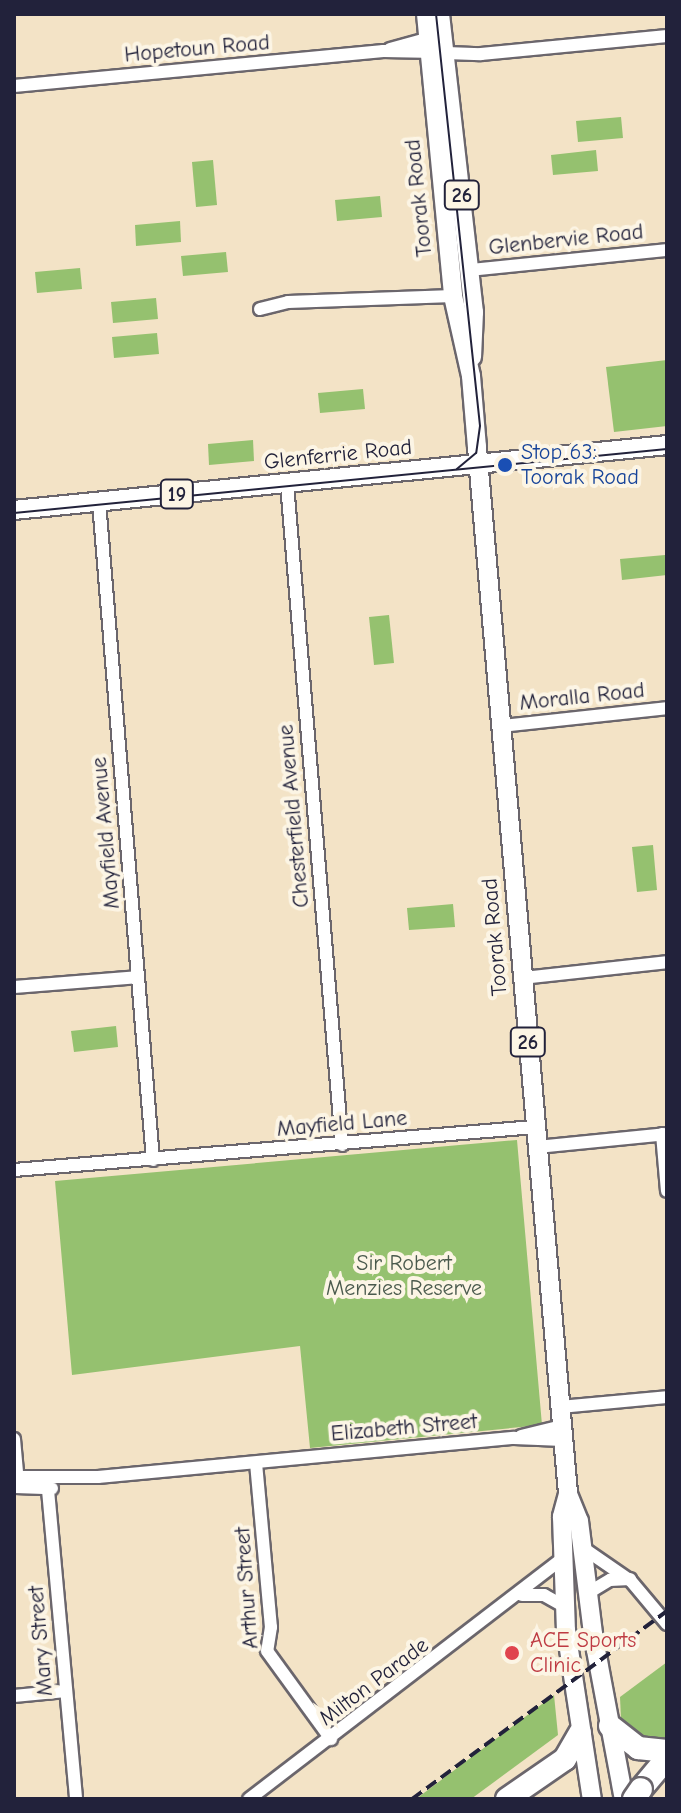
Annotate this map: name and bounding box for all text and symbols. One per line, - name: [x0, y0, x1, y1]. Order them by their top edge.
- street label: Hopetoun Road: [123, 29, 271, 69]
- street label: Toorak Road: [400, 138, 438, 258]
- road number: 26: [442, 179, 482, 211]
- street label: Glenbervie Road: [487, 219, 645, 261]
- street label: Glenferrie Road: [263, 434, 413, 476]
- place label: Stop 63: Toorak Road: [521, 439, 639, 490]
- marker: Stop 63: Toorak Road: [496, 456, 514, 474]
- road number: 19: [159, 478, 195, 510]
- street label: Moralla Road: [518, 677, 646, 717]
- street label: Chesterfield Avenue: [273, 723, 315, 909]
- street label: Mayfield Avenue: [86, 756, 126, 910]
- street label: Toorak Road: [477, 877, 513, 997]
- road number: 26: [508, 1026, 548, 1058]
- street label: Mayfield Lane: [276, 1105, 408, 1143]
- park label: Sir Robert Menzies Reserve: [326, 1250, 482, 1302]
- street label: Elizabeth Street: [330, 1408, 478, 1448]
- street label: Arthur Street: [230, 1526, 264, 1650]
- street label: Mary Street: [23, 1585, 59, 1697]
- place label: ACE Sports Clinic: [530, 1627, 636, 1678]
- street label: Milton Parade: [314, 1632, 434, 1732]
- marker: ACE Sports Clinic: [501, 1642, 523, 1664]

